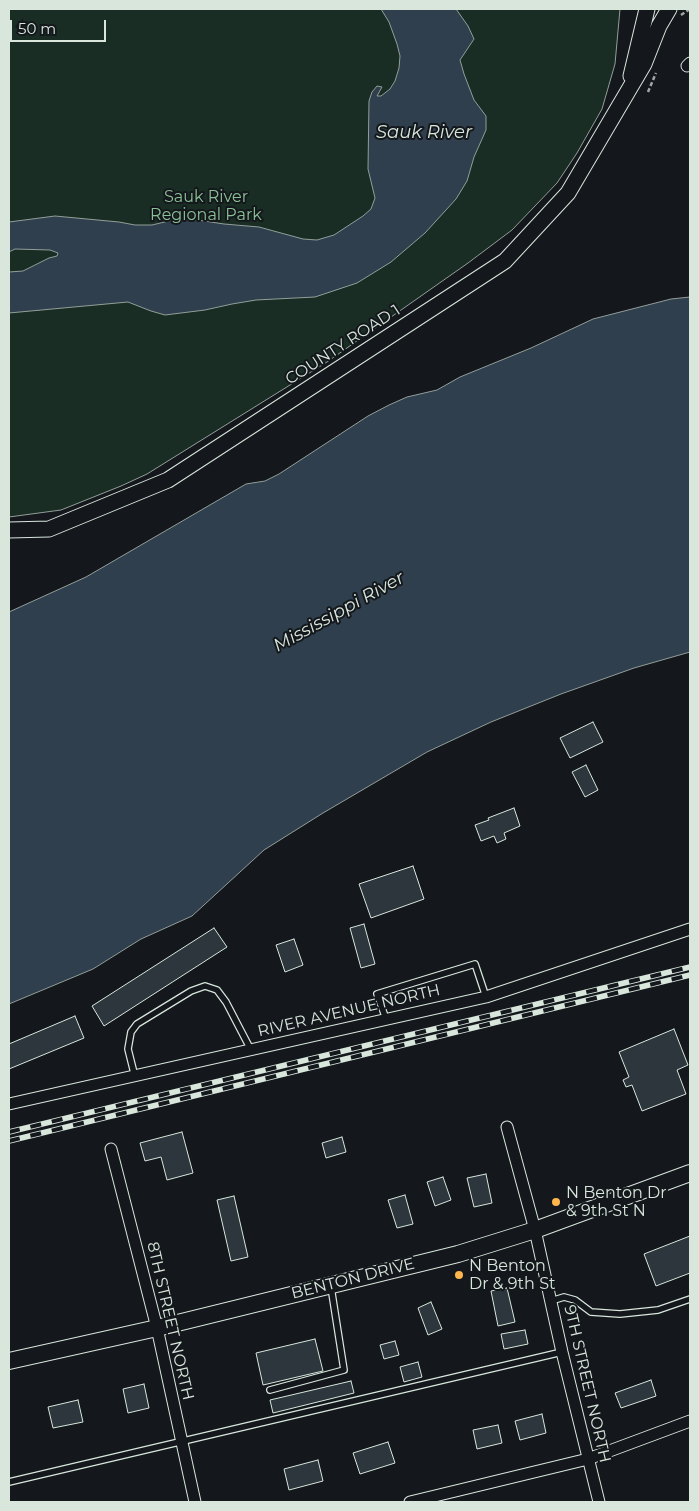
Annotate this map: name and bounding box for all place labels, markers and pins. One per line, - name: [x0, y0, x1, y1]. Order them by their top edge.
- place label: N Benton Dr & 9th St N: [566, 1183, 667, 1221]
- marker: N Benton Dr & 9th St N: [550, 1196, 562, 1208]
- place label: N Benton Dr & 9th St: [469, 1256, 555, 1294]
- marker: N Benton Dr & 9th St: [453, 1269, 465, 1281]

